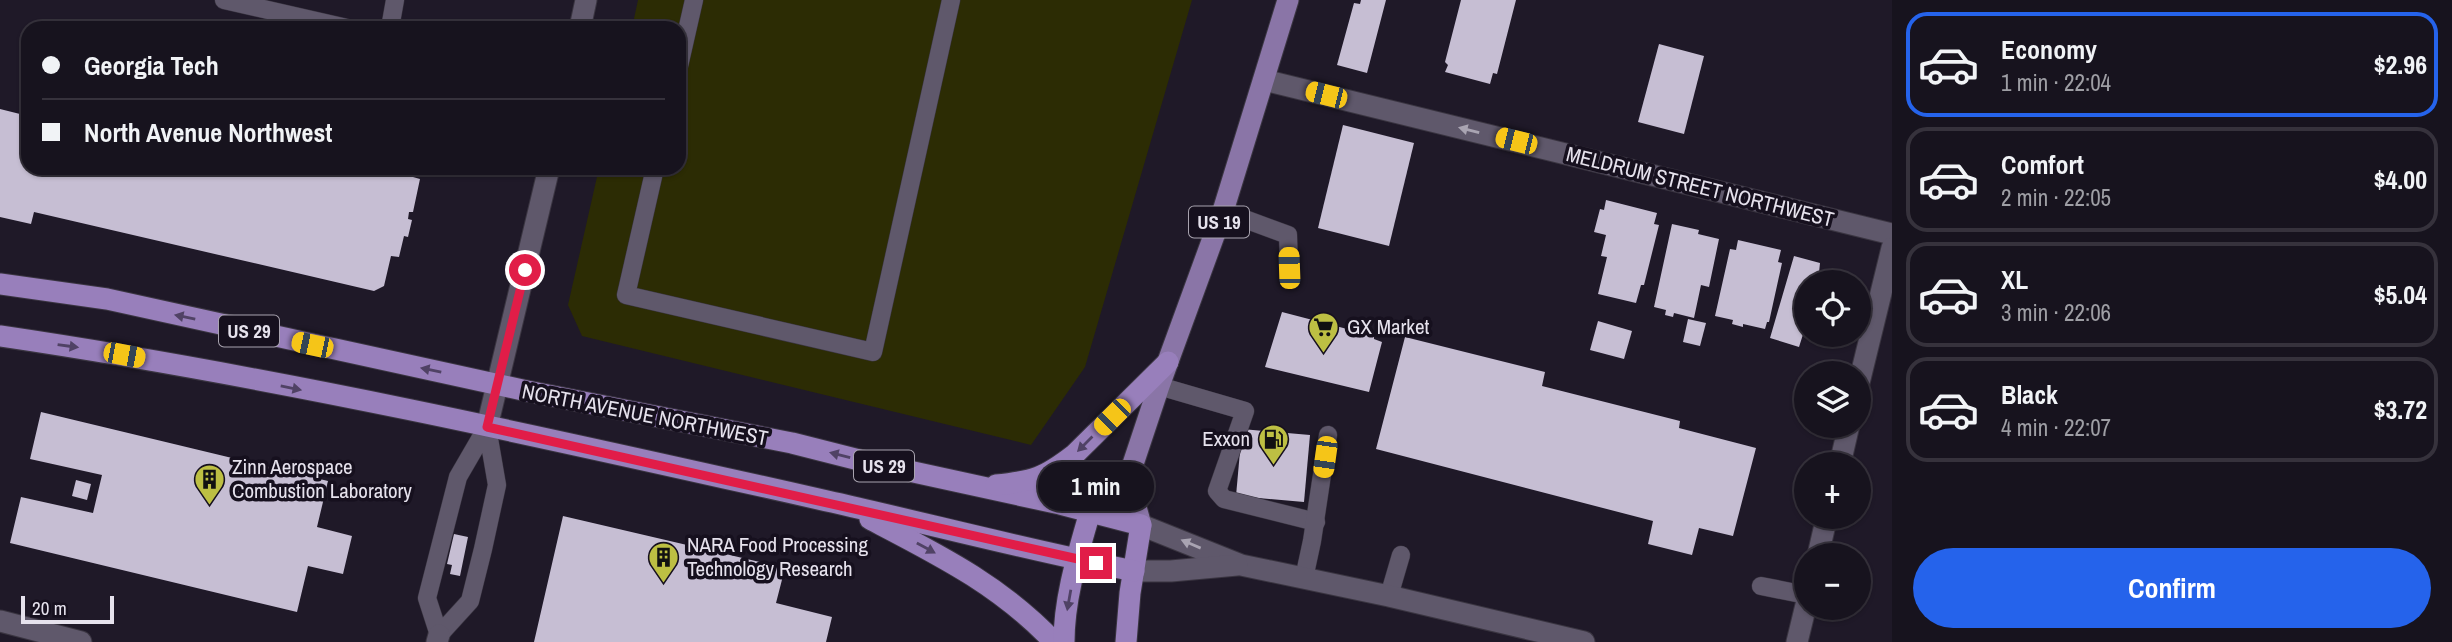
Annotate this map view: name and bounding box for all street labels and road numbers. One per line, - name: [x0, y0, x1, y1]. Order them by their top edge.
- street label: MELDRUM STREET NORTHWEST: [1563, 139, 1837, 234]
- road number: US 19: [1189, 206, 1249, 238]
- road number: US 29: [219, 316, 279, 346]
- street label: NORTH AVENUE NORTHWEST: [520, 376, 771, 453]
- road number: US 29: [854, 450, 914, 481]

